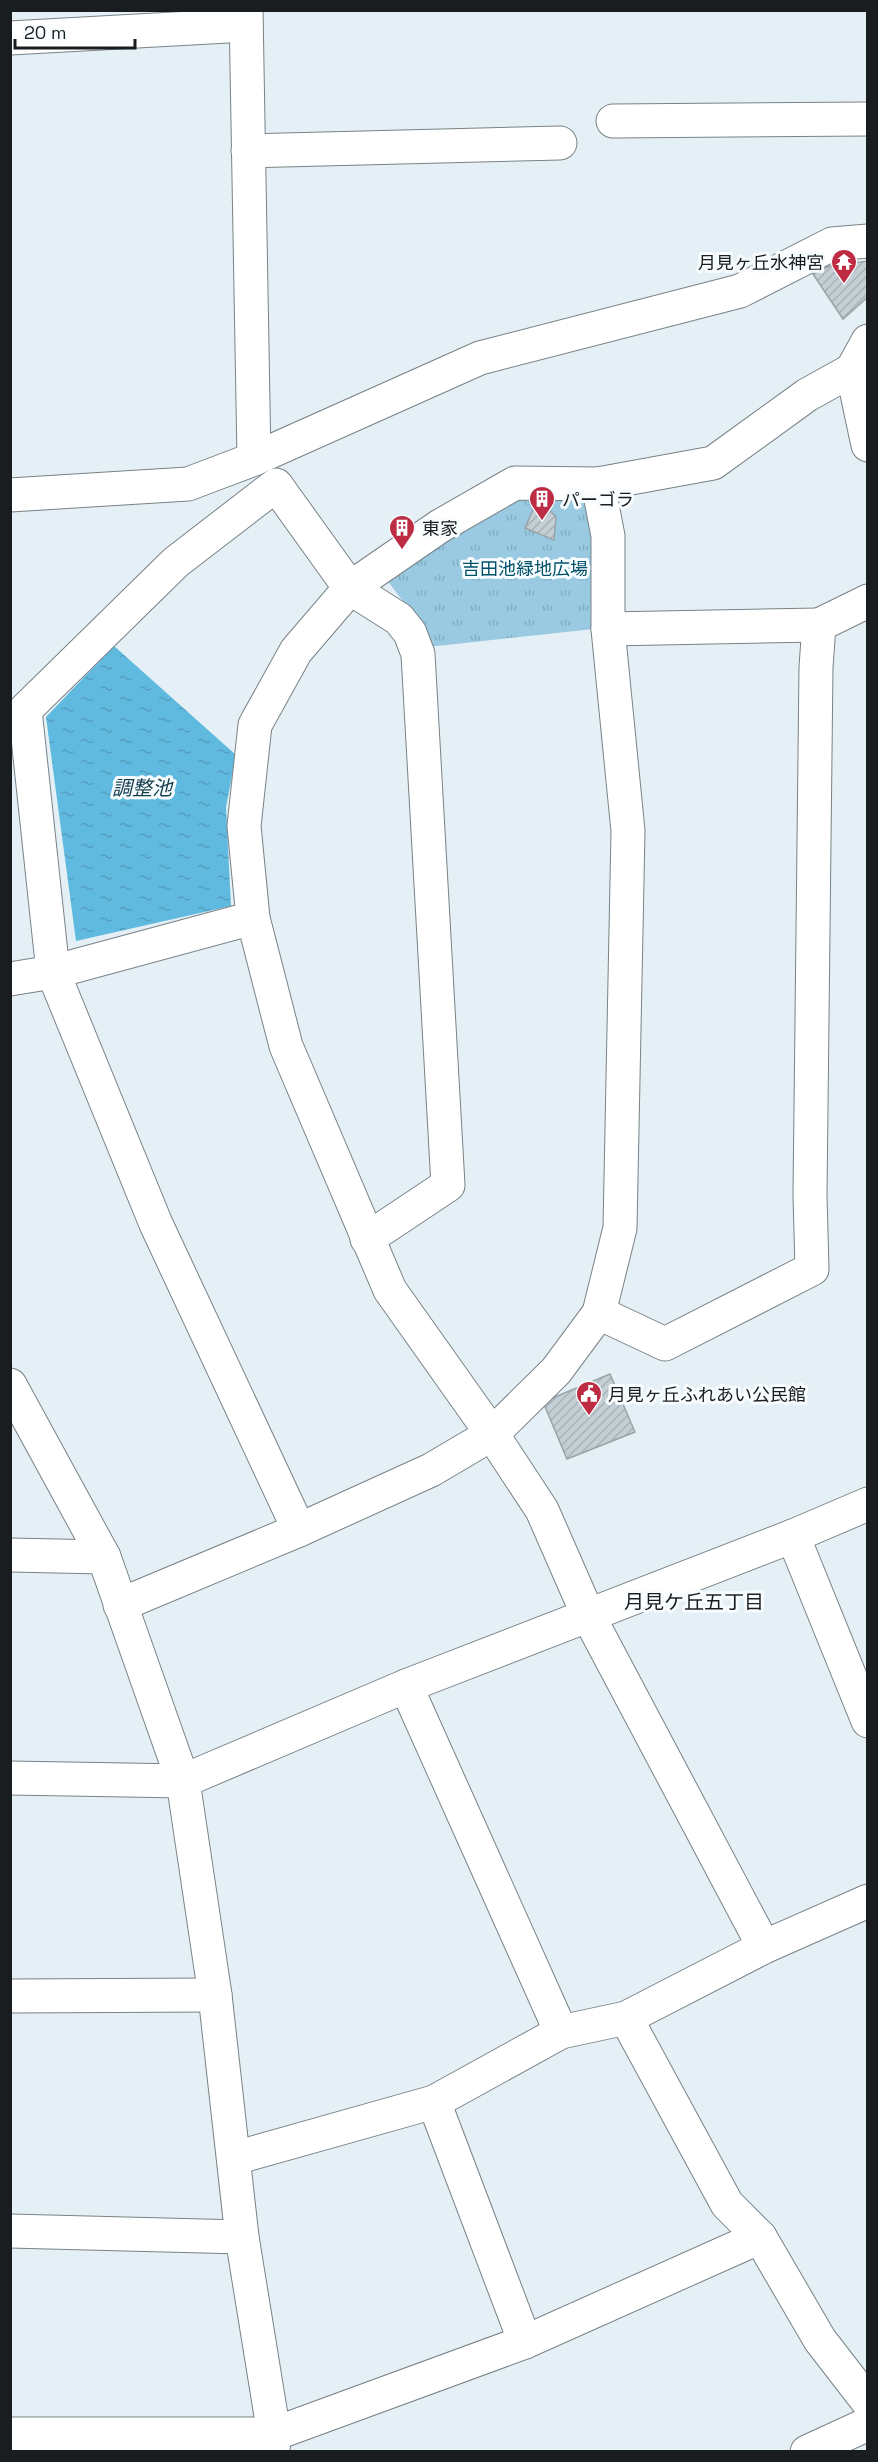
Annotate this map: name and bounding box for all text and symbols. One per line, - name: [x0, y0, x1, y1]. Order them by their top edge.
- scale bar: [15, 12, 135, 50]
- text: 20 m: [24, 21, 67, 44]
- temple icon: 月見ヶ丘水神宮: [829, 247, 859, 285]
- place label: 月見ヶ丘水神宮: [698, 251, 824, 274]
- building icon: パーゴラ: [527, 484, 557, 522]
- place label: パーゴラ: [562, 488, 634, 511]
- building icon: 東家: [387, 513, 417, 551]
- place label: 東家: [422, 517, 458, 540]
- park label: 吉田池緑地広場: [462, 557, 588, 580]
- water label: 調整池: [112, 775, 174, 801]
- public building icon: 月見ヶ丘ふれあい公民館: [574, 1379, 604, 1417]
- place label: 月見ヶ丘ふれあい公民館: [608, 1383, 806, 1406]
- district label: 月見ケ丘五丁目: [624, 1589, 764, 1615]

